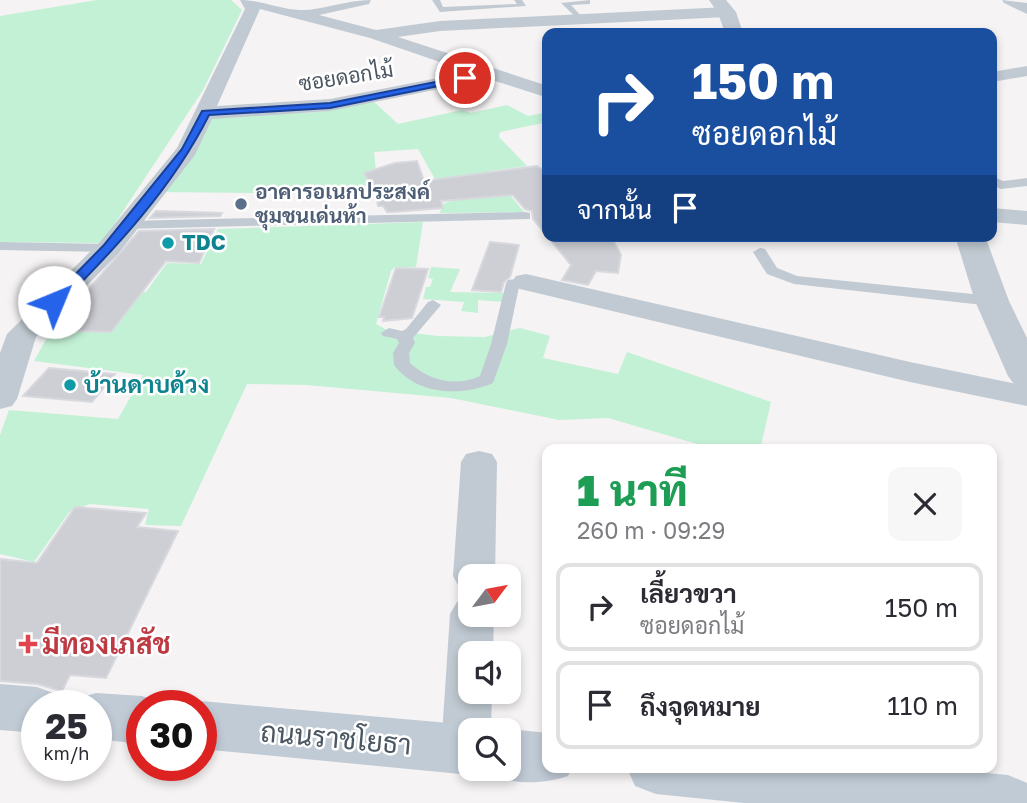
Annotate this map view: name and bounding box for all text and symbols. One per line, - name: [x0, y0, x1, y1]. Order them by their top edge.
- pin: [435, 48, 495, 108]
- text: 150 m: [692, 51, 834, 110]
- street label: ซอยดอกไม้: [297, 56, 396, 96]
- icon: right: [577, 56, 668, 147]
- icon: arrive: [446, 59, 484, 97]
- text: ซอยดอกไม้: [692, 114, 837, 152]
- place label: อาคารอเนกประสงค์ ชุมชนเด่นห้า: [255, 178, 431, 231]
- icon: arrive: [666, 189, 704, 227]
- text: จากนั้น: [577, 194, 652, 225]
- marker: อาคารอเนกประสงค์ ชุมชนเด่นห้า: [233, 196, 249, 212]
- place label: TDC: [182, 229, 226, 255]
- marker: TDC: [160, 235, 176, 251]
- position arrow: [17, 265, 91, 339]
- place label: บ้านดาบด้วง: [84, 369, 209, 398]
- marker: บ้านดาบด้วง: [62, 377, 78, 393]
- text: 1 นาที: [577, 465, 688, 515]
- button: close: [888, 467, 962, 541]
- text: 260 m · 09:29: [577, 516, 725, 544]
- north arrow: [458, 564, 522, 626]
- map controls: [458, 564, 521, 781]
- text: เลี้ยวขวา: [640, 578, 737, 609]
- icon: right: [581, 588, 619, 626]
- text: 150 m: [885, 592, 958, 623]
- text: ซอยดอกไม้: [640, 611, 744, 639]
- place label: มีทองเภสัช: [42, 626, 171, 660]
- marker: มีทองเภสัช: [20, 636, 36, 652]
- button: sound: [458, 641, 521, 704]
- icon: arrive: [581, 686, 619, 724]
- speed limit sign: 30: [126, 690, 217, 781]
- text: 110 m: [887, 690, 958, 721]
- text: ถึงจุดหมาย: [640, 691, 761, 722]
- text: 25: [45, 705, 88, 747]
- street label: ถนนราชโยธา: [259, 712, 413, 761]
- button: search: [458, 718, 521, 781]
- text: km/h: [44, 742, 89, 764]

